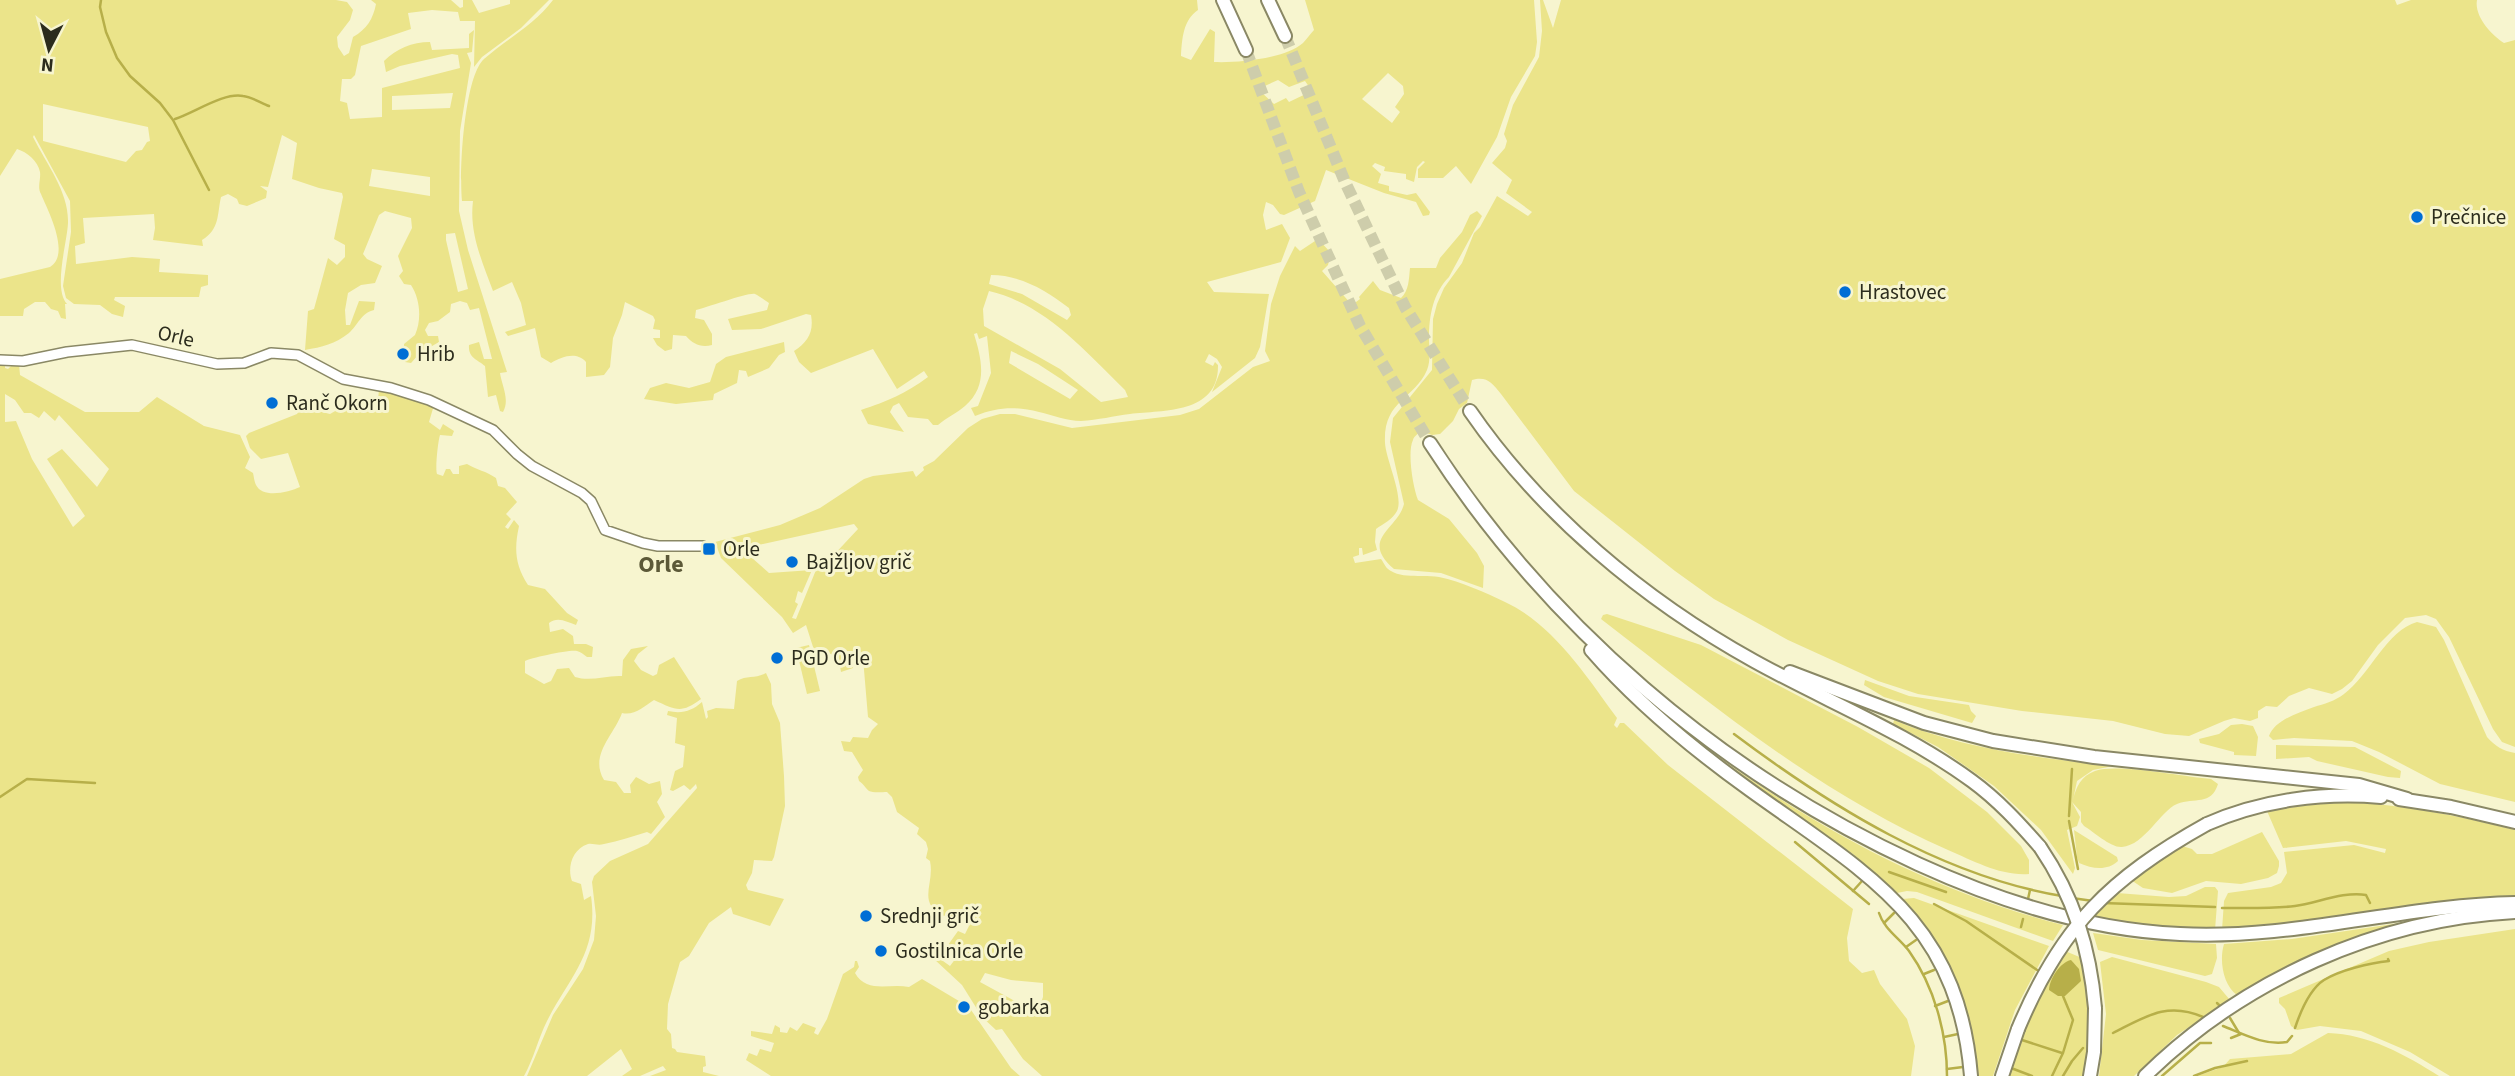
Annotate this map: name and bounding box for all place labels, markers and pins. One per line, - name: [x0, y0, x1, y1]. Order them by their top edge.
- place label: Prečnice: [2431, 202, 2506, 232]
- marker: Prečnice: [2409, 209, 2425, 225]
- place label: Hrastovec: [1859, 277, 1947, 307]
- marker: Hrastovec: [1837, 284, 1853, 300]
- place label: Hrib: [417, 339, 455, 369]
- marker: Hrib: [395, 346, 411, 362]
- place label: Ranč Okorn: [286, 388, 388, 418]
- marker: Ranč Okorn: [264, 395, 280, 411]
- place label: Orle: [723, 534, 760, 564]
- marker: Orle: [701, 541, 717, 557]
- place label: Bajžljov grič: [806, 547, 912, 577]
- marker: Bajžljov grič: [784, 554, 800, 570]
- place label: PGD Orle: [791, 643, 870, 673]
- marker: PGD Orle: [769, 650, 785, 666]
- place label: Srednji grič: [880, 901, 979, 931]
- marker: Srednji grič: [858, 908, 874, 924]
- place label: Gostilnica Orle: [895, 936, 1023, 966]
- marker: Gostilnica Orle: [873, 943, 889, 959]
- place label: gobarka: [978, 992, 1050, 1022]
- marker: gobarka: [956, 999, 972, 1015]

